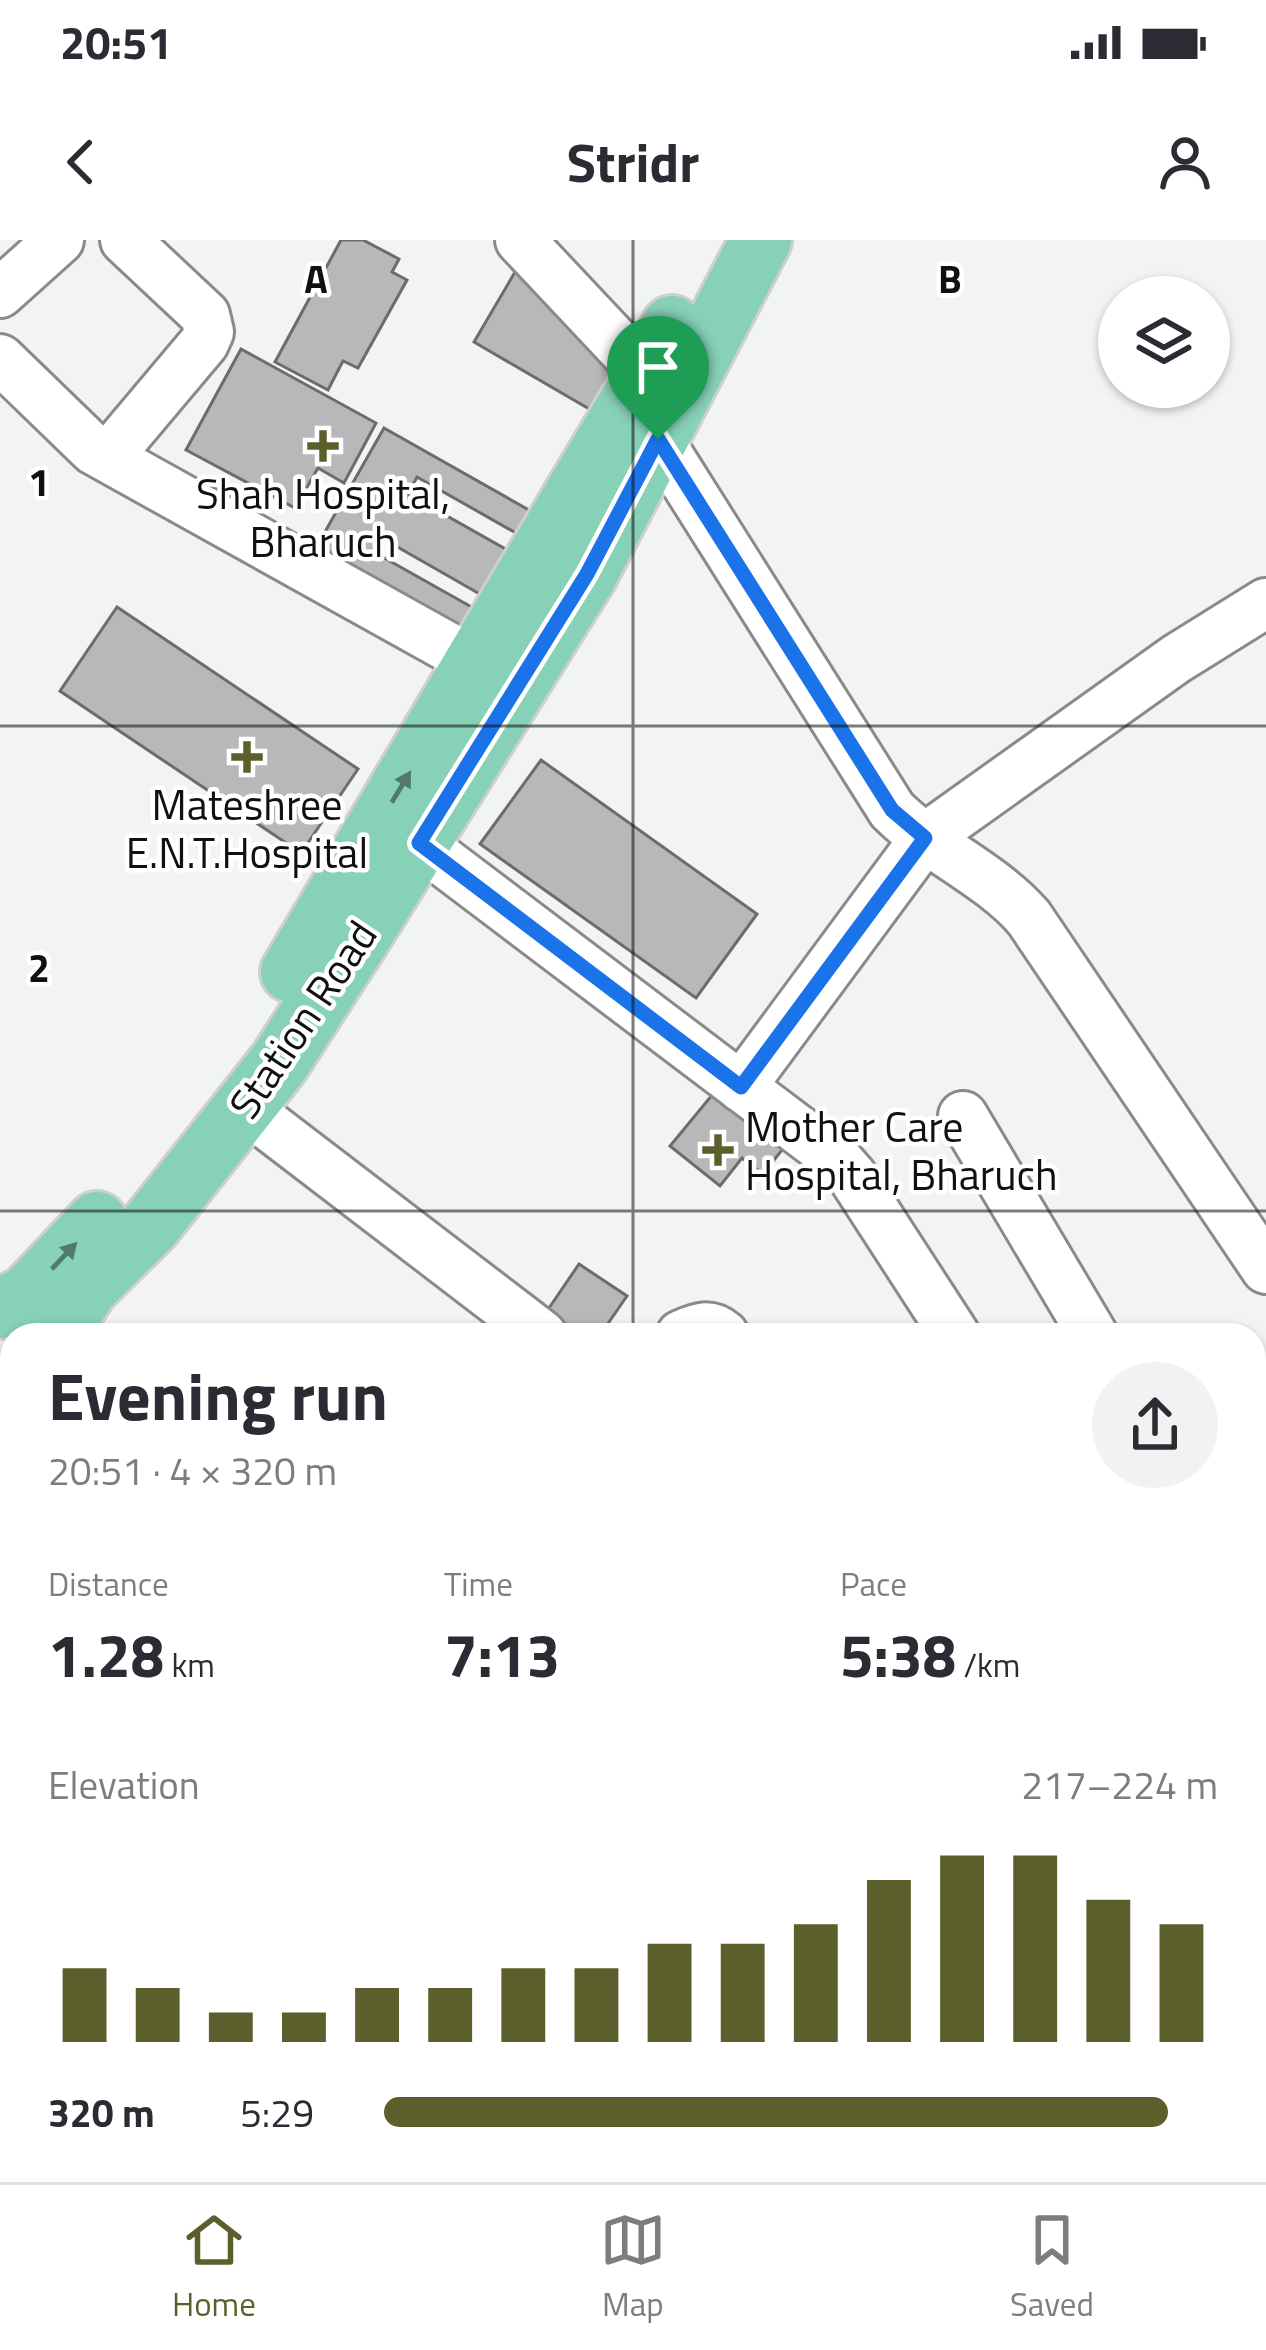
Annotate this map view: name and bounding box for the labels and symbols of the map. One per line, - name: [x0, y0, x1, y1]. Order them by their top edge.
- text: A: [304, 249, 328, 308]
- text: B: [938, 249, 962, 308]
- pin: [607, 316, 709, 439]
- marker: Shah Hospital, Bharuch: [307, 430, 339, 462]
- text: 1: [28, 452, 50, 511]
- place label: Shah Hospital, Bharuch: [196, 461, 450, 573]
- marker: Mateshree E.N.T.Hospital: [231, 741, 263, 773]
- one-way arrow: [389, 770, 410, 804]
- place label: Mateshree E.N.T.Hospital: [126, 772, 368, 884]
- street label: Station Road: [212, 907, 392, 1131]
- text: 2: [28, 938, 50, 997]
- place label: Mother Care Hospital, Bharuch: [745, 1094, 1057, 1206]
- marker: Mother Care Hospital, Bharuch: [702, 1134, 734, 1166]
- one-way arrow: [50, 1242, 78, 1271]

